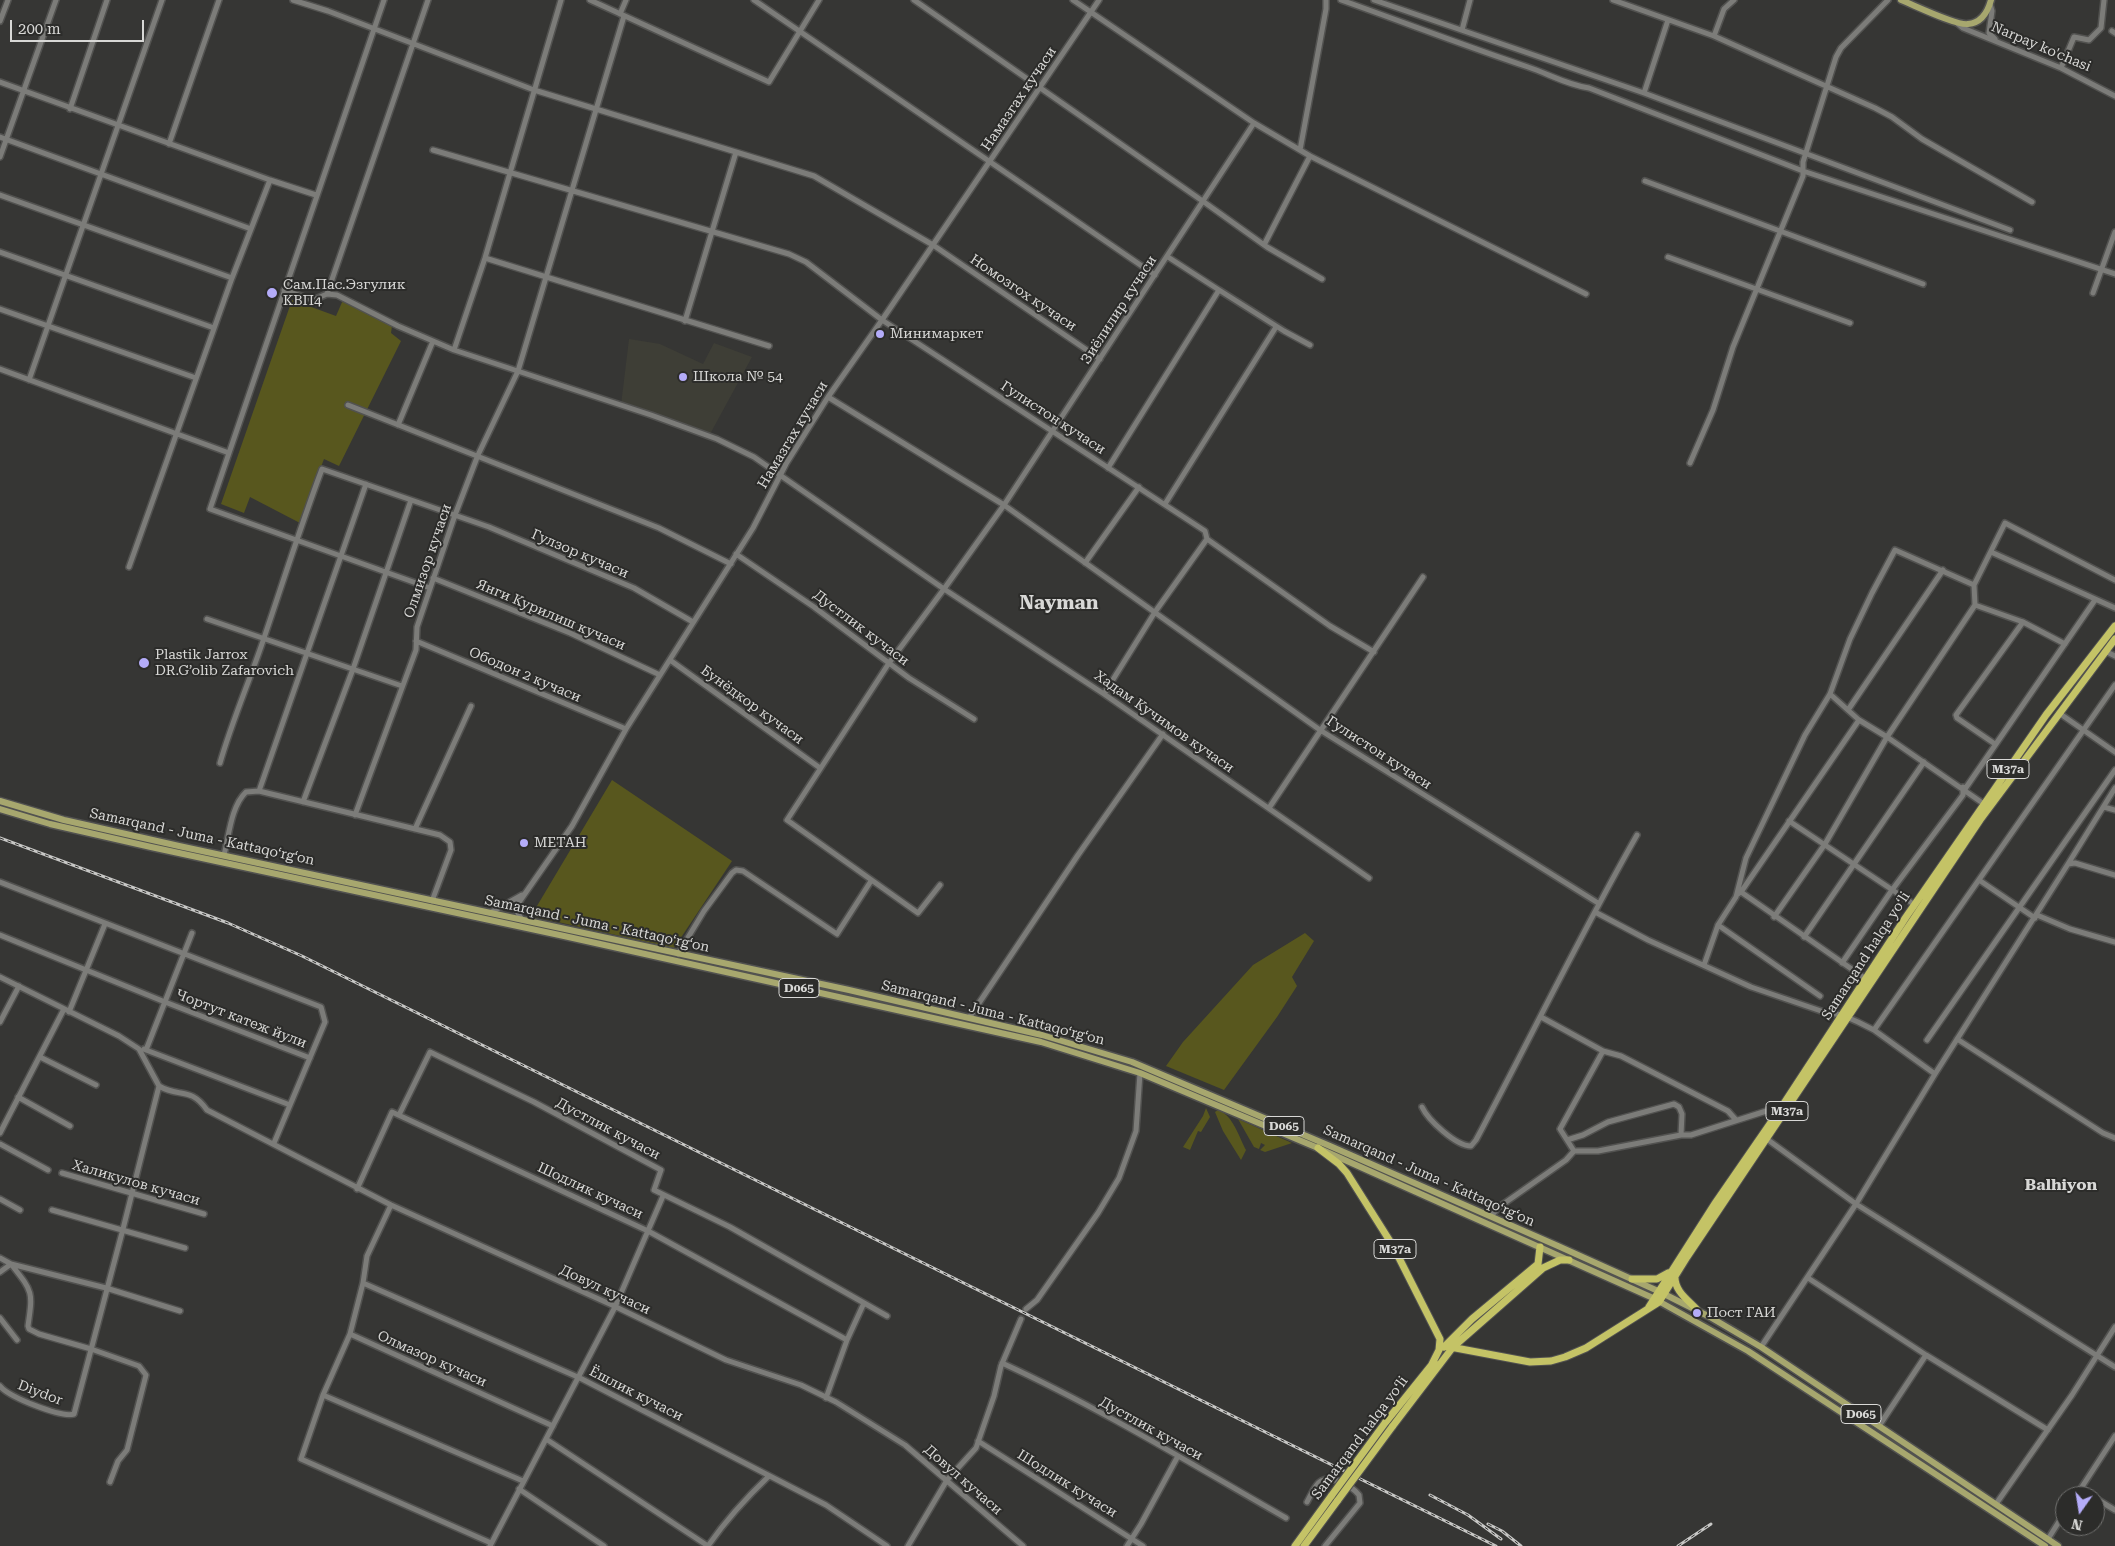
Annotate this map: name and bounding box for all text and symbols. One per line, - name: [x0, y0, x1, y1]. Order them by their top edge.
- scale bar: [12, 10, 146, 42]
- street label: Narpay ko'chasi: [1989, 18, 2093, 76]
- text: 200 m: [18, 20, 61, 38]
- street label: Намазгах кучаси: [978, 44, 1060, 154]
- street label: Номозгох кучаси: [967, 251, 1079, 335]
- street label: Зиёлилир кучаси: [1078, 253, 1160, 367]
- place label: Сам.Пас.Эзгулик КВП4: [283, 277, 406, 310]
- marker: Сам.Пас.Эзгулик КВП4: [265, 286, 279, 300]
- place label: Минимаркет: [890, 326, 983, 342]
- marker: Минимаркет: [874, 328, 886, 340]
- place label: Школа № 54: [693, 369, 783, 385]
- marker: Школа № 54: [677, 371, 689, 383]
- street label: Намазгах кучаси: [754, 378, 832, 492]
- street label: Гулистон кучаси: [997, 378, 1109, 458]
- street label: Олмизор кучаси: [401, 502, 455, 620]
- street label: Гулзор кучаси: [529, 526, 631, 582]
- street label: Янги Курилиш кучаси: [474, 576, 628, 654]
- street label: Дустлик кучаси: [810, 587, 912, 669]
- district label: Nayman: [1020, 592, 1098, 614]
- street label: Ободон 2 кучаси: [466, 644, 584, 706]
- place label: Plastik Jarrox DR.G’olib Zafarovich: [155, 647, 294, 680]
- marker: Plastik Jarrox DR.G’olib Zafarovich: [137, 656, 151, 670]
- street label: Бунёдкор кучаси: [697, 662, 807, 748]
- street label: Хадам Кучимов кучаси: [1091, 667, 1237, 777]
- street label: Гулистон кучаси: [1323, 713, 1435, 793]
- road number: M37a: [1987, 760, 2029, 779]
- street label: Samarqand - Juma - Kattaqo‘rg‘on: [88, 805, 316, 869]
- place label: МЕТАН: [534, 835, 586, 851]
- marker: МЕТАН: [518, 837, 530, 849]
- street label: Samarqand halqa yoʻli: [1818, 889, 1914, 1023]
- street label: Samarqand - Juma - Kattaqo‘rg‘on: [483, 892, 711, 956]
- street label: Samarqand - Juma - Kattaqo‘rg‘on: [880, 977, 1106, 1049]
- road number: D065: [779, 978, 819, 998]
- street label: Чортут катеж йули: [173, 986, 309, 1052]
- street label: Дустлик кучаси: [553, 1094, 663, 1164]
- road number: M37a: [1766, 1102, 1808, 1120]
- road number: D065: [1264, 1116, 1304, 1136]
- street label: Samarqand - Juma - Kattaqo‘rg‘on: [1321, 1122, 1537, 1230]
- street label: Халикулов кучаси: [70, 1157, 202, 1209]
- street label: Шодлик кучаси: [535, 1159, 645, 1223]
- district label: Balhiyon: [2025, 1175, 2097, 1195]
- road number: M37a: [1374, 1240, 1416, 1258]
- street label: Довул кучаси: [557, 1262, 653, 1318]
- place label: Пост ГАИ: [1707, 1305, 1776, 1321]
- marker: Пост ГАИ: [1691, 1307, 1703, 1319]
- street label: Олмазор кучаси: [375, 1327, 489, 1391]
- street label: Ёшлик кучаси: [586, 1363, 686, 1425]
- street label: Samarqand halqa yoʻli: [1308, 1373, 1412, 1503]
- street label: Diydor: [15, 1377, 65, 1409]
- street label: Дустлик кучаси: [1096, 1394, 1206, 1464]
- road number: D065: [1841, 1405, 1881, 1424]
- street label: Довул кучаси: [920, 1441, 1006, 1519]
- street label: Шодлик кучаси: [1014, 1447, 1120, 1521]
- north arrow: [2055, 1486, 2105, 1536]
- text: N: [2070, 1516, 2084, 1534]

